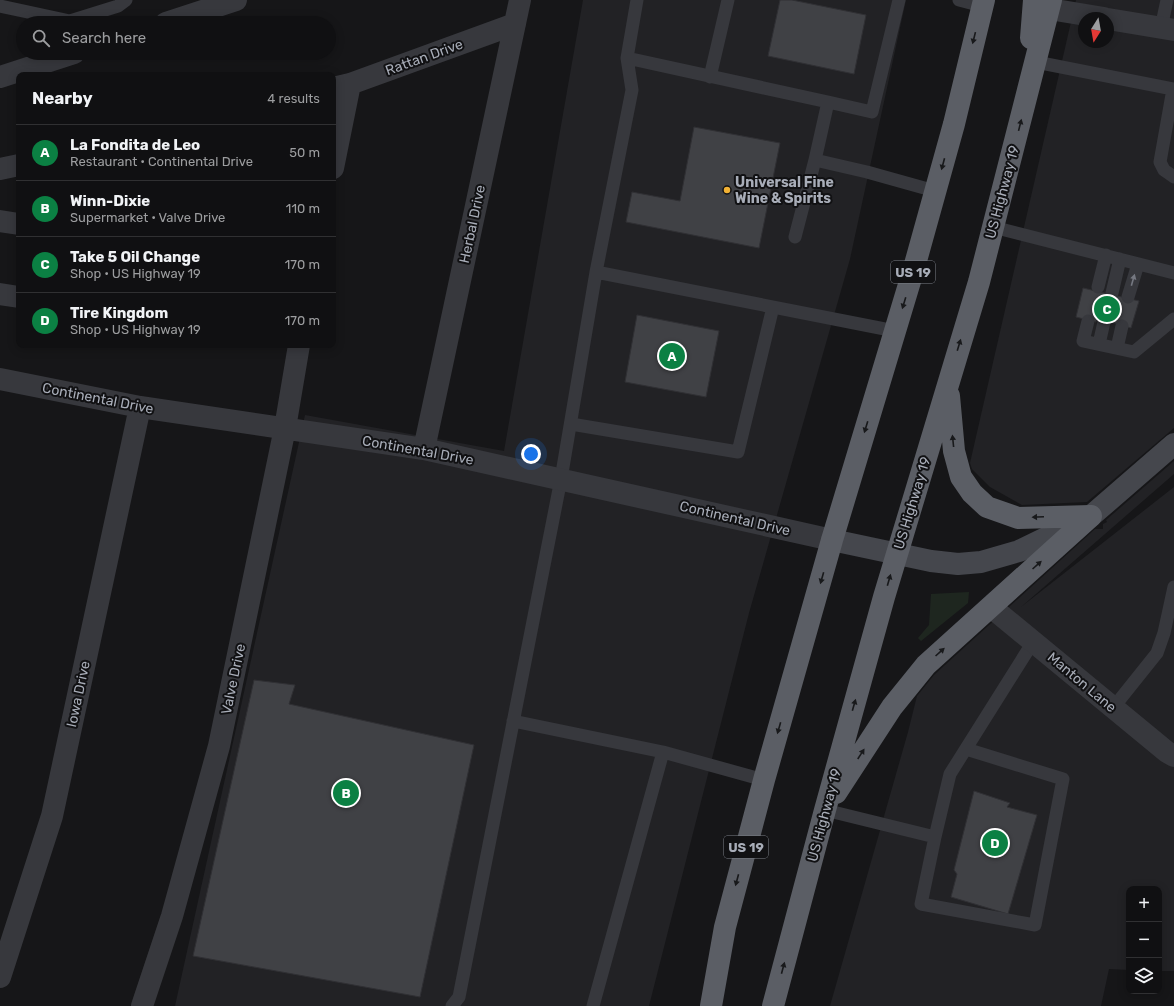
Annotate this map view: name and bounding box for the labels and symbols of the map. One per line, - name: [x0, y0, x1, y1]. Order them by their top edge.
- north arrow: [1078, 12, 1114, 48]
- one-way arrow: [971, 32, 977, 44]
- street label: Rattan Drive: [383, 36, 465, 79]
- one-way arrow: [1017, 119, 1023, 131]
- street label: US Highway 19: [982, 144, 1023, 241]
- one-way arrow: [940, 158, 946, 170]
- place label: Universal Fine Wine & Spirits: [735, 174, 834, 207]
- street label: Herbal Drive: [456, 183, 489, 265]
- marker: Universal Fine Wine & Spirits: [722, 185, 732, 195]
- road number: US 19: [891, 261, 935, 283]
- one-way arrow: [1130, 274, 1136, 286]
- pin: C: [1094, 294, 1120, 324]
- one-way arrow: [901, 297, 907, 309]
- one-way arrow: [957, 339, 963, 351]
- pin: A: [659, 341, 685, 371]
- street label: Continental Drive: [41, 379, 155, 418]
- one-way arrow: [863, 421, 869, 433]
- street label: Continental Drive: [361, 432, 475, 469]
- one-way arrow: [949, 435, 956, 448]
- your location: [521, 444, 541, 464]
- street label: US Highway 19: [890, 455, 935, 551]
- street label: Continental Drive: [678, 497, 792, 540]
- one-way arrow: [1032, 514, 1044, 521]
- one-way arrow: [1032, 560, 1042, 570]
- one-way arrow: [819, 572, 825, 584]
- one-way arrow: [886, 574, 892, 586]
- street label: Valve Drive: [218, 642, 249, 716]
- one-way arrow: [936, 648, 945, 657]
- street label: Manton Lane: [1044, 649, 1120, 716]
- street label: Iowa Drive: [63, 659, 94, 729]
- one-way arrow: [851, 699, 857, 711]
- one-way arrow: [776, 722, 782, 734]
- one-way arrow: [857, 749, 865, 759]
- street label: US Highway 19: [804, 767, 845, 864]
- pin: B: [333, 778, 359, 808]
- pin: D: [982, 828, 1008, 858]
- road number: US 19: [724, 836, 768, 858]
- one-way arrow: [734, 874, 740, 886]
- one-way arrow: [780, 962, 786, 974]

